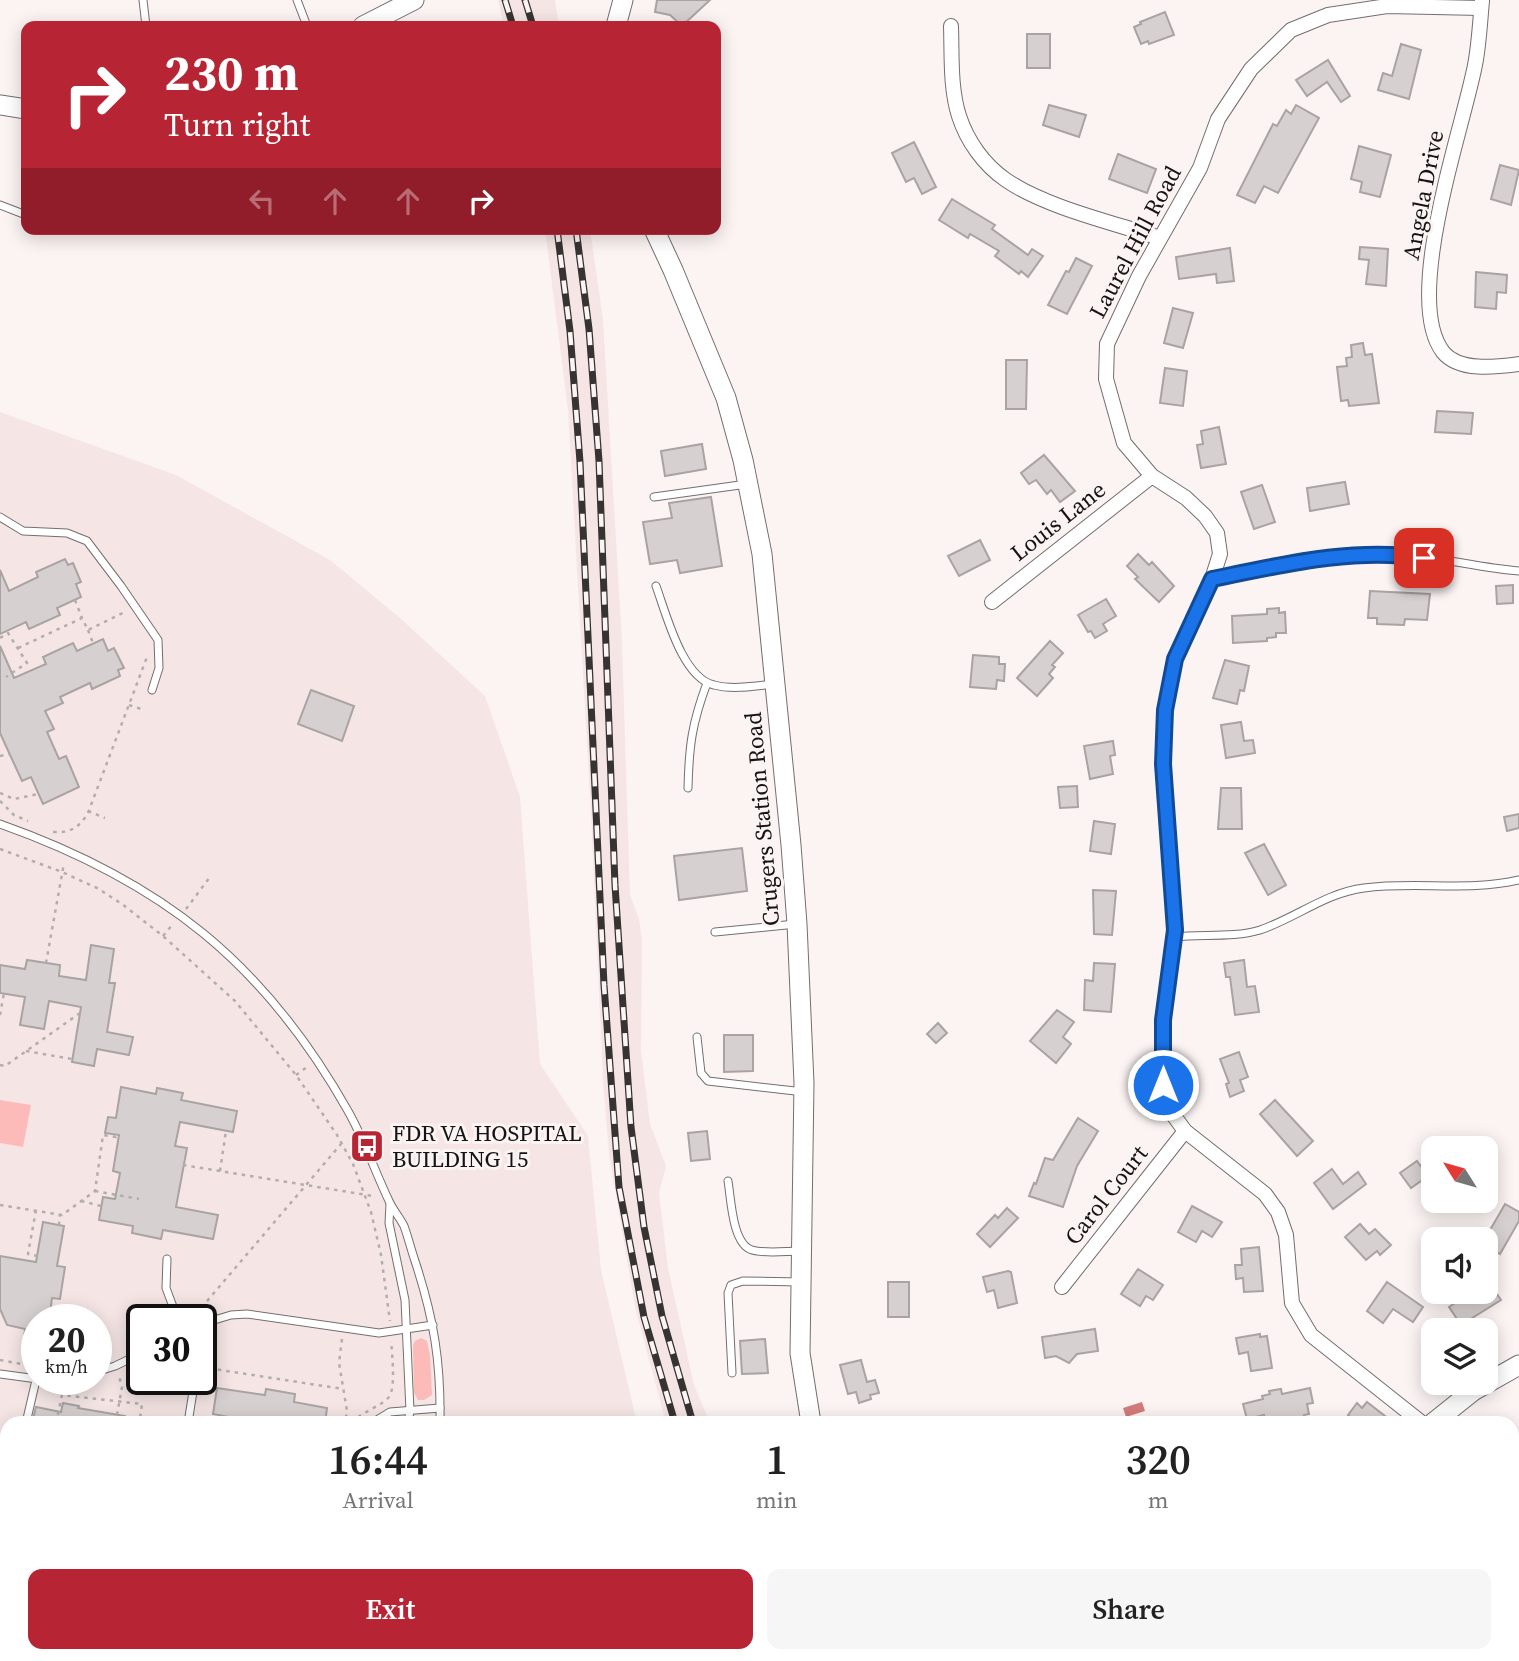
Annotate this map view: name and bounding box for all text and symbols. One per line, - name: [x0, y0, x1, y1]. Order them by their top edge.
- text: 230 m: [164, 39, 299, 106]
- icon: right: [49, 49, 140, 140]
- text: Turn right: [164, 103, 310, 147]
- street label: Angela Drive: [1395, 127, 1451, 263]
- street label: Laurel Hill Road: [1081, 160, 1189, 324]
- icon: left: [243, 182, 281, 220]
- icon: ahead: [316, 182, 354, 220]
- icon: ahead: [389, 182, 427, 220]
- icon: right: [462, 182, 500, 220]
- street label: Louis Lane: [1004, 474, 1112, 568]
- pin: [1394, 528, 1454, 588]
- icon: arrive: [1405, 539, 1443, 577]
- street label: Crugers Station Road: [737, 711, 787, 927]
- position arrow: [1126, 1048, 1200, 1122]
- place label: FDR VA HOSPITAL BUILDING 15: [392, 1117, 582, 1175]
- bus stop icon: FDR VA HOSPITAL BUILDING 15: [348, 1127, 386, 1165]
- north arrow: [1421, 1136, 1498, 1213]
- map controls: [1421, 1136, 1498, 1395]
- street label: Carol Court: [1057, 1138, 1155, 1251]
- button: sound: [1421, 1227, 1498, 1304]
- speed limit sign: 30: [126, 1304, 217, 1395]
- text: 20: [48, 1316, 85, 1364]
- button: layers: [1421, 1318, 1498, 1395]
- text: km/h: [45, 1354, 88, 1379]
- text: 16:44: [328, 1430, 428, 1488]
- text: 1: [766, 1430, 788, 1488]
- text: 320: [1125, 1430, 1191, 1488]
- text: Arrival: [342, 1484, 414, 1516]
- text: min: [756, 1484, 797, 1516]
- text: m: [1148, 1484, 1169, 1516]
- button: Exit: [28, 1569, 753, 1649]
- button: Share: [767, 1569, 1491, 1649]

